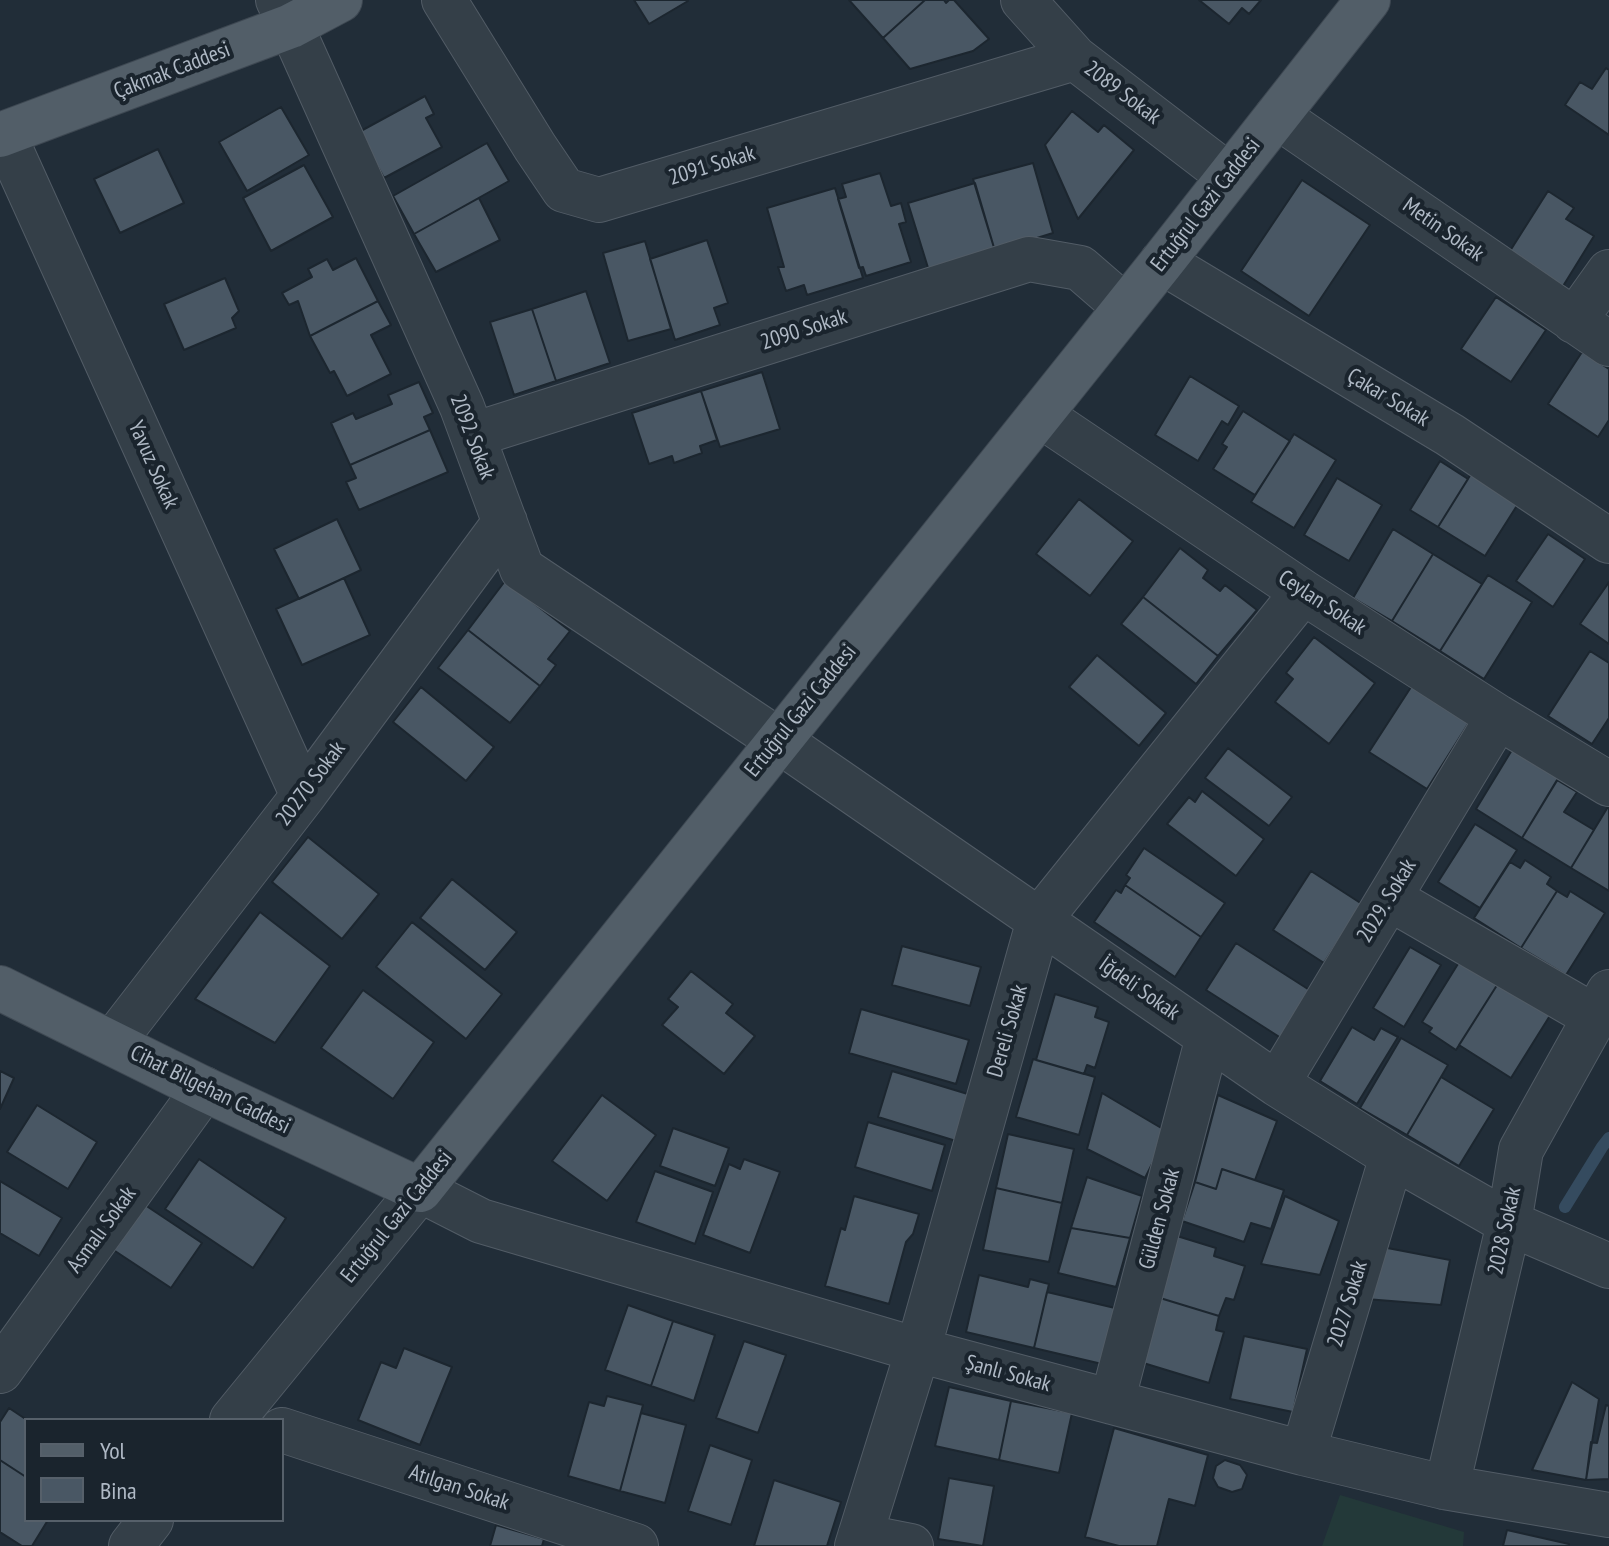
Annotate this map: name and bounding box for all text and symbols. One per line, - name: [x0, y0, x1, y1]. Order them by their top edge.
- street label: Çakmak Caddesi: [110, 37, 234, 105]
- street label: 2089 Sokak: [1078, 56, 1166, 130]
- street label: Ertuğrul Gazi Caddesi: [1146, 133, 1266, 277]
- street label: 2091 Sokak: [666, 140, 758, 192]
- street label: Metin Sokak: [1397, 193, 1489, 267]
- street label: 2090 Sokak: [758, 304, 850, 356]
- street label: Çakar Sokak: [1342, 363, 1434, 433]
- street label: 2092 Sokak: [444, 391, 500, 483]
- street label: Yavuz Sokak: [122, 417, 184, 513]
- street label: Ceylan Sokak: [1273, 565, 1371, 641]
- street label: Ertuğrul Gazi Caddesi: [740, 640, 862, 782]
- street label: 20270 Sokak: [271, 737, 351, 831]
- street label: 2029. Sokak: [1352, 854, 1422, 948]
- street label: İğdeli Sokak: [1094, 952, 1184, 1026]
- street label: Dereli Sokak: [982, 982, 1034, 1080]
- street label: Cihat Bilgehan Caddesi: [126, 1040, 294, 1140]
- street label: Ertuğrul Gazi Caddesi: [336, 1146, 458, 1288]
- street label: Gülden Sokak: [1134, 1166, 1186, 1272]
- street label: Asmalı Sokak: [62, 1182, 142, 1278]
- street label: 2028 Sokak: [1483, 1185, 1527, 1277]
- street label: 2027 Sokak: [1322, 1258, 1374, 1350]
- street label: Şanlı Sokak: [962, 1350, 1054, 1398]
- legend: [24, 1418, 284, 1522]
- text: Yol: [100, 1435, 125, 1466]
- street label: Atılgan Sokak: [406, 1459, 512, 1517]
- text: Bina: [100, 1475, 137, 1506]

